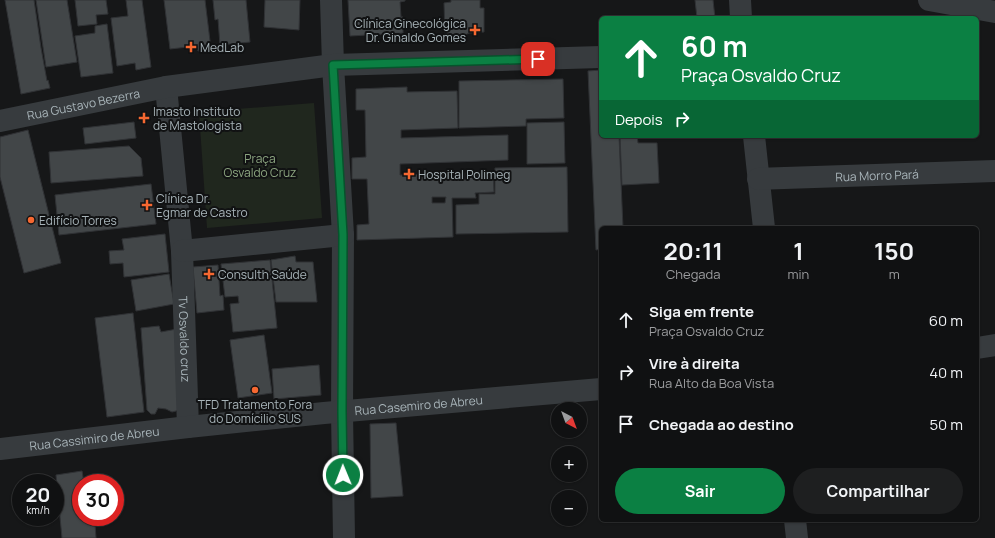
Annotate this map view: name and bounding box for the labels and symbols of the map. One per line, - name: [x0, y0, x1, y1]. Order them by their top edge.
- place label: Clínica Ginecológica Dr. Ginaldo Gomes: [354, 15, 466, 46]
- marker: Clínica Ginecológica Dr. Ginaldo Gomes: [469, 24, 481, 36]
- place label: MedLab: [200, 39, 244, 56]
- marker: MedLab: [185, 41, 197, 53]
- pin: [521, 42, 555, 76]
- street label: Rua Gustavo Bezerra: [25, 84, 141, 124]
- place label: Imasto Instituto de Mastologista: [153, 103, 242, 134]
- marker: Imasto Instituto de Mastologista: [138, 112, 150, 124]
- park label: Praça Osvaldo Cruz: [224, 150, 296, 181]
- street label: Rua Morro Pará: [835, 165, 919, 185]
- place label: Hospital Polimeg: [418, 166, 510, 183]
- marker: Hospital Polimeg: [403, 168, 415, 180]
- place label: Clínica Dr. Egmar de Castro: [156, 190, 248, 221]
- marker: Clínica Dr. Egmar de Castro: [141, 199, 153, 211]
- place label: Edifício Torres: [39, 212, 117, 229]
- marker: Edifício Torres: [26, 215, 36, 225]
- place label: Consulth Saúde: [218, 266, 307, 283]
- marker: Consulth Saúde: [203, 268, 215, 280]
- street label: Tv Osvaldo cruz: [175, 296, 195, 382]
- marker: TFD Tratamento Fora do Domícilio SUS: [250, 385, 260, 395]
- street label: Rua Casemiro de Abreu: [354, 391, 483, 419]
- place label: TFD Tratamento Fora do Domícilio SUS: [198, 396, 312, 427]
- north arrow: [551, 402, 587, 438]
- street label: Rua Cassimiro de Abreu: [28, 422, 160, 454]
- position arrow: [322, 454, 364, 496]
- speed limit sign: 30: [72, 474, 124, 526]

